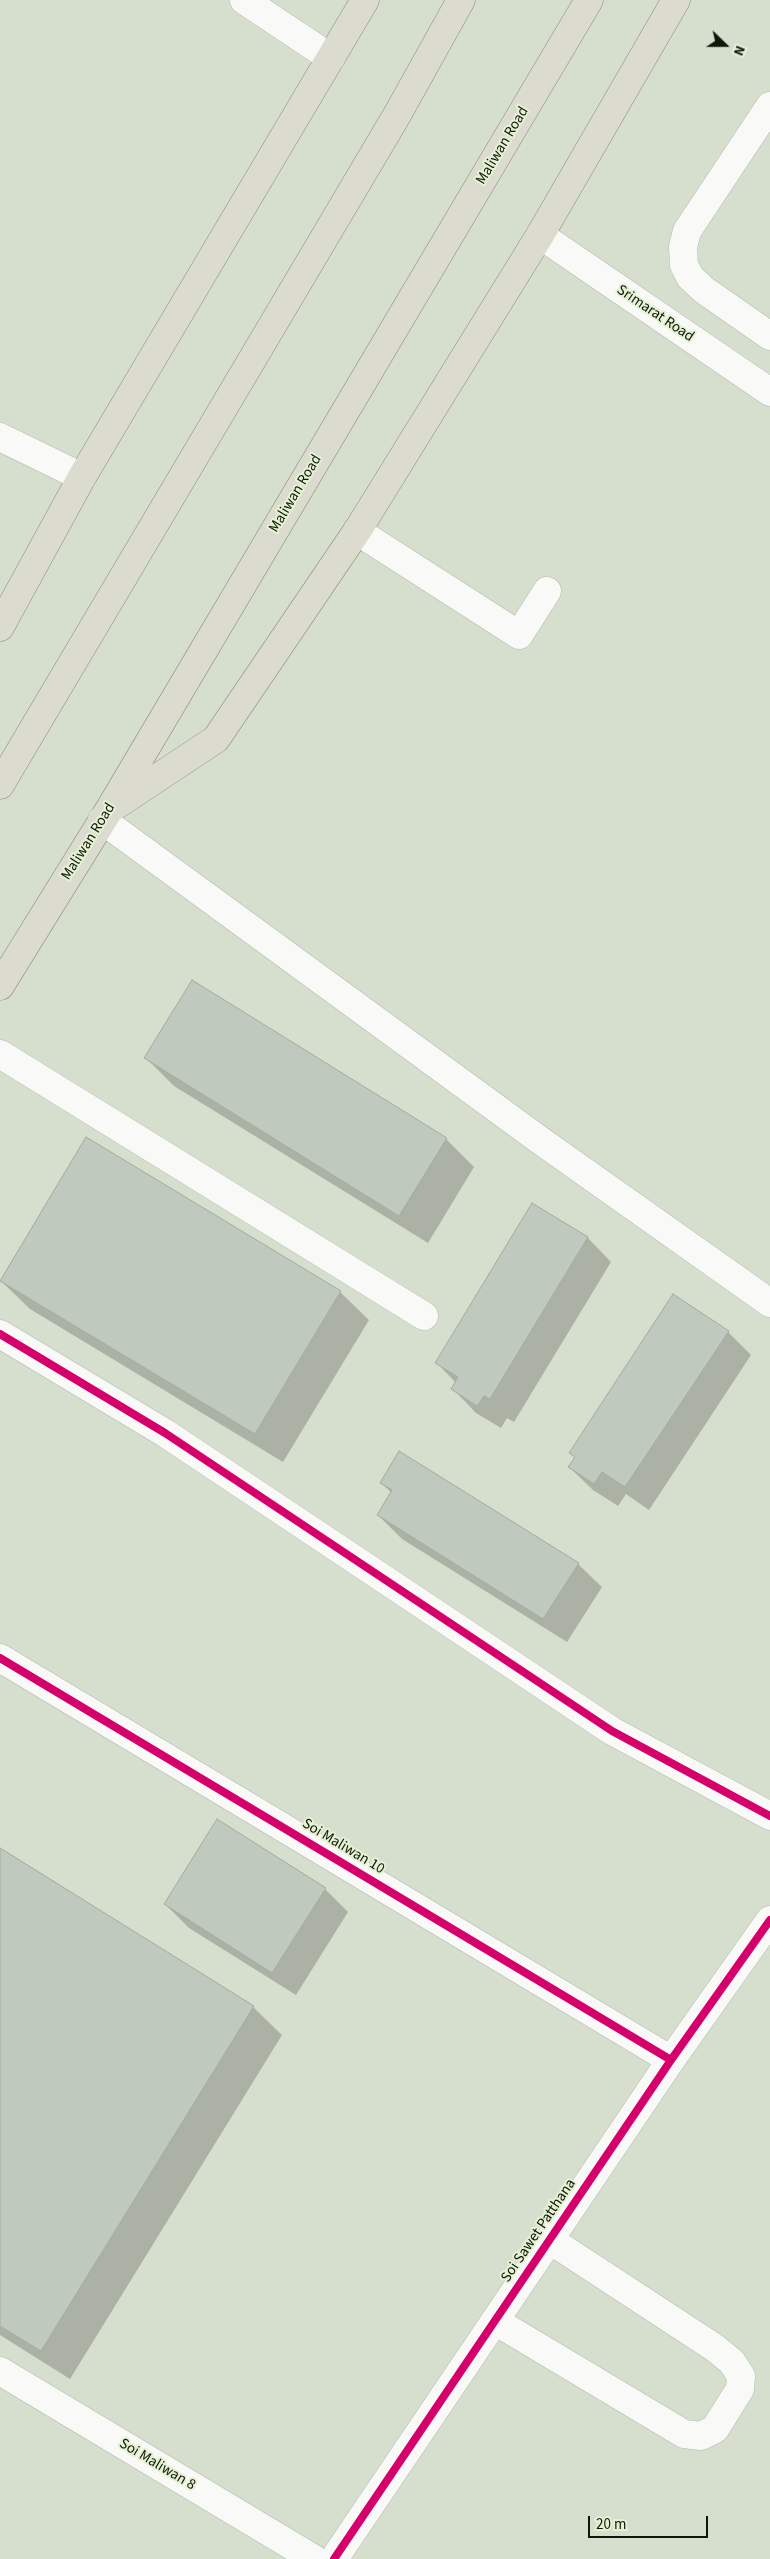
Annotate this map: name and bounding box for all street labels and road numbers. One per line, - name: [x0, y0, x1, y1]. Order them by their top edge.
- street label: Maliwan Road: [473, 104, 533, 188]
- street label: Srimarat Road: [613, 282, 697, 346]
- street label: Maliwan Road: [266, 452, 326, 536]
- street label: Maliwan Road: [58, 800, 120, 884]
- street label: Soi Maliwan 10: [298, 1815, 388, 1879]
- street label: Soi Sawet Patthana: [498, 2176, 580, 2286]
- street label: Soi Maliwan 8: [116, 2435, 198, 2495]

